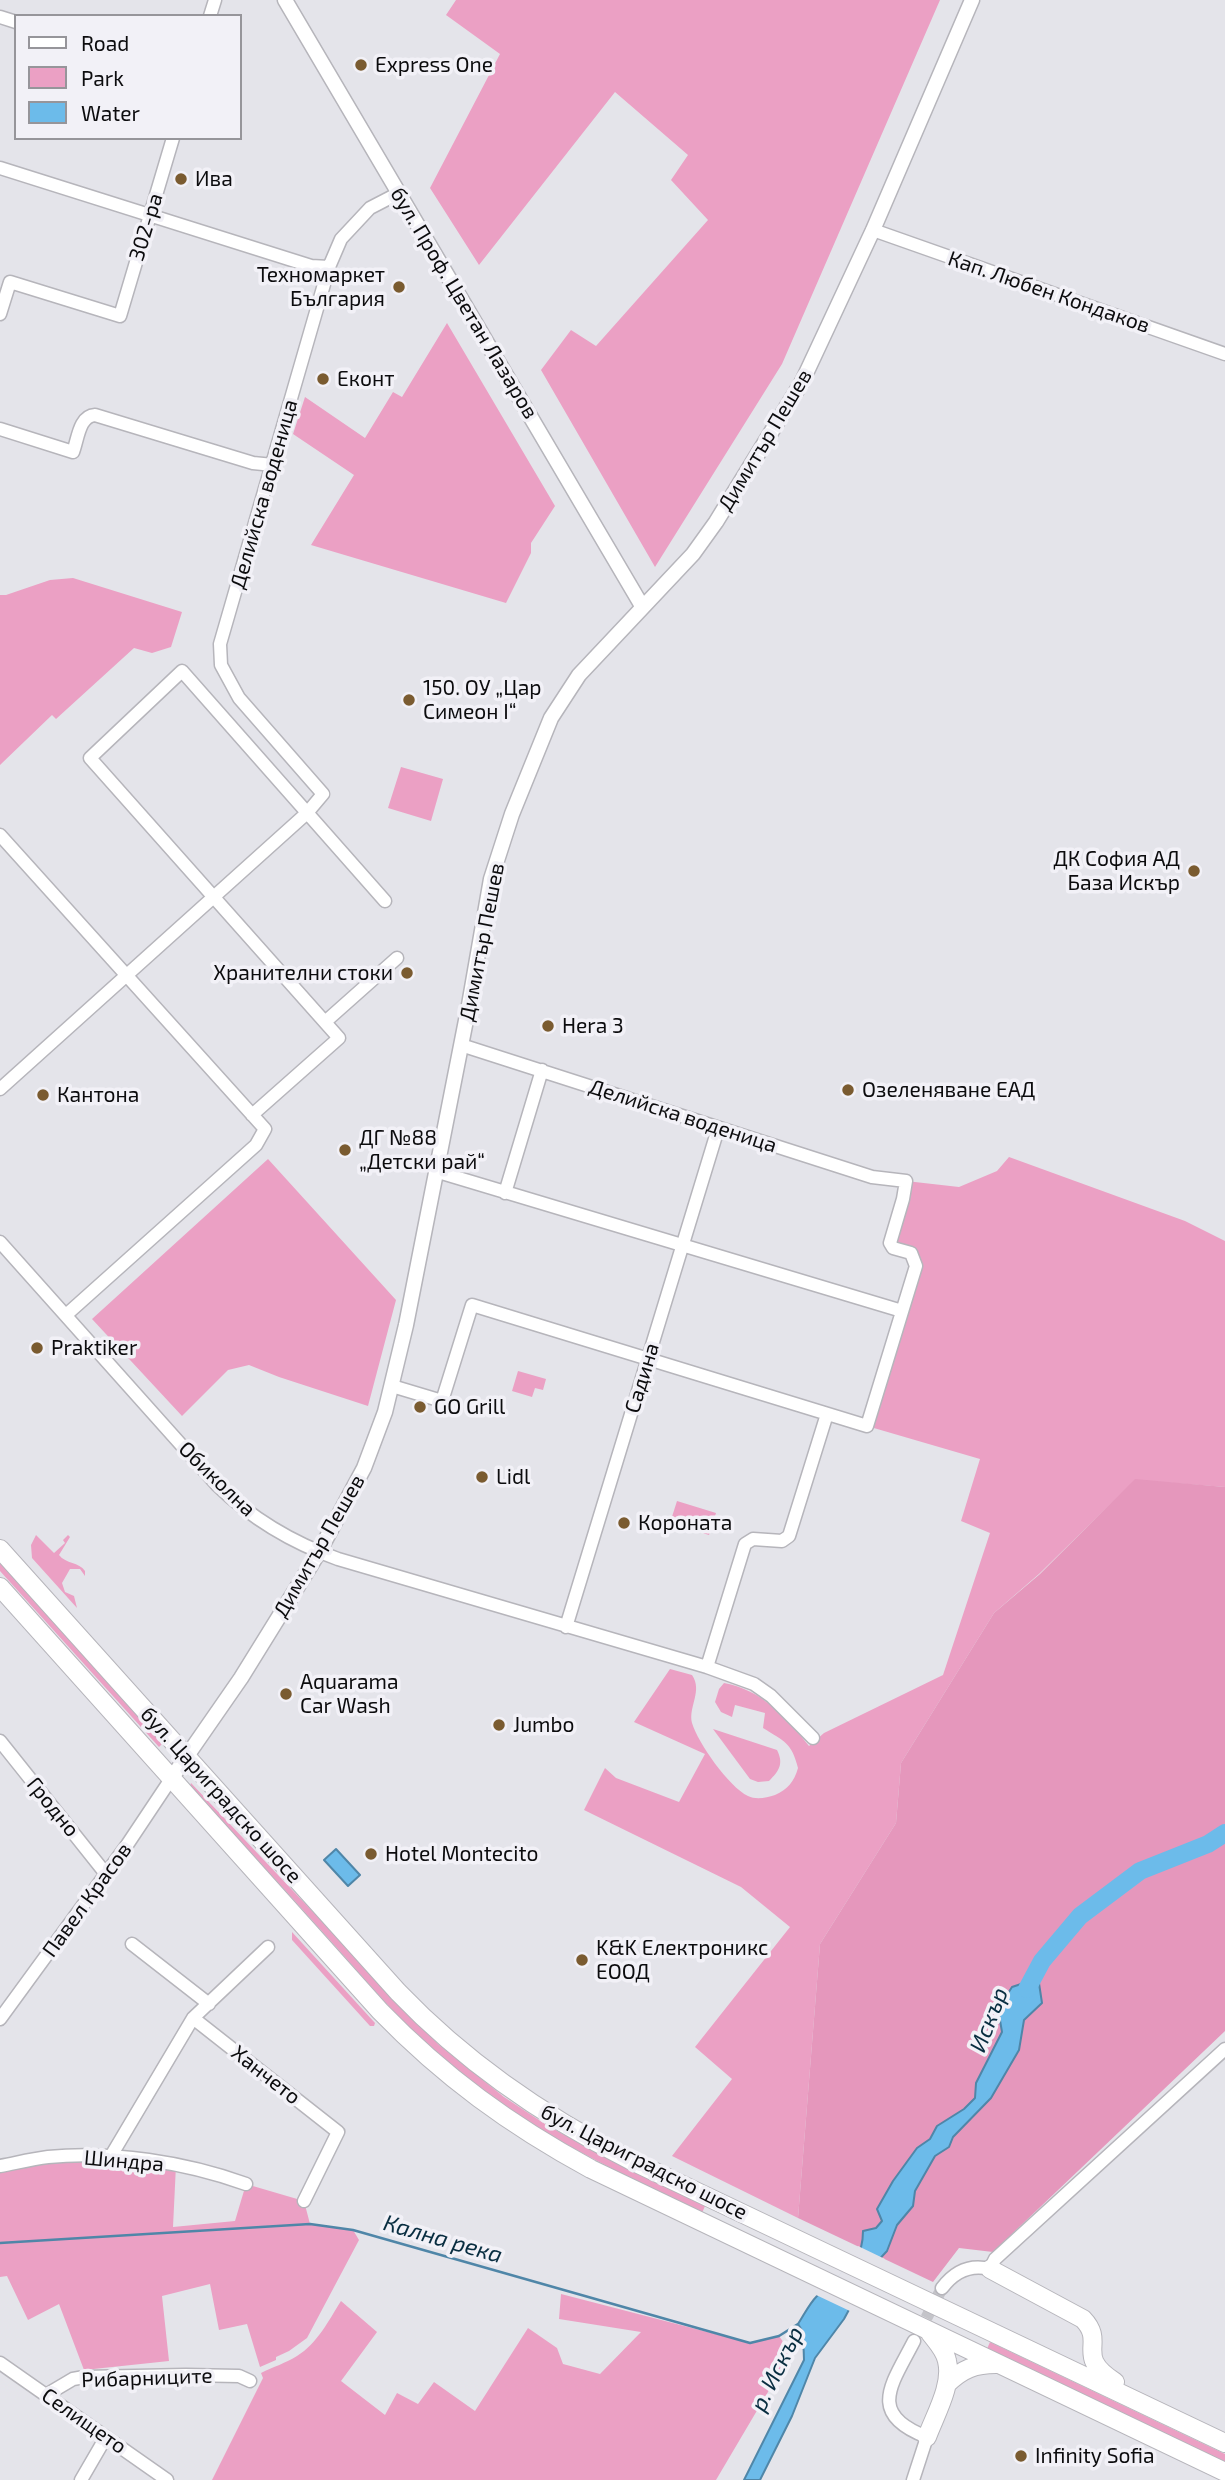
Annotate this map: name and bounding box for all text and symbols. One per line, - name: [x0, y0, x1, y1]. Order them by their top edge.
- legend: [14, 14, 242, 140]
- text: Road: [81, 30, 129, 55]
- place label: Express One: [375, 52, 493, 78]
- marker: Express One: [353, 57, 369, 73]
- text: Park: [81, 65, 124, 90]
- text: Water: [81, 100, 140, 125]
- place label: Ива: [195, 166, 233, 192]
- marker: Ива: [173, 171, 189, 187]
- street label: бул. Проф. Цветан Лазаров: [385, 183, 543, 423]
- street label: 302-ра: [124, 190, 168, 264]
- street label: Кап. Любен Кондаков: [945, 246, 1153, 338]
- place label: Техномаркет България: [257, 262, 385, 312]
- marker: Техномаркет България: [391, 279, 407, 295]
- street label: Димитър Пешев: [713, 365, 817, 515]
- place label: Еконт: [337, 366, 394, 392]
- marker: Еконт: [315, 371, 331, 387]
- street label: Делийска воденица: [225, 396, 303, 592]
- place label: 150. ОУ „Цар Симеон I“: [423, 675, 542, 725]
- marker: 150. ОУ „Цар Симеон I“: [401, 692, 417, 708]
- place label: ДК София АД База Искър: [1053, 846, 1180, 896]
- street label: Димитър Пешев: [454, 861, 510, 1023]
- marker: ДК София АД База Искър: [1186, 863, 1202, 879]
- place label: Хранителни стоки: [213, 960, 393, 986]
- marker: Хранителни стоки: [399, 965, 415, 981]
- place label: Hera 3: [562, 1013, 624, 1039]
- marker: Hera 3: [540, 1018, 556, 1034]
- street label: Делийска воденица: [586, 1074, 780, 1158]
- place label: Озеленяване ЕАД: [862, 1077, 1035, 1103]
- place label: Кантона: [57, 1082, 139, 1108]
- marker: Озеленяване ЕАД: [840, 1082, 856, 1098]
- marker: Кантона: [35, 1087, 51, 1103]
- place label: ДГ №88 „Детски рай“: [359, 1125, 485, 1175]
- marker: ДГ №88 „Детски рай“: [337, 1142, 353, 1158]
- place label: Praktiker: [51, 1335, 137, 1361]
- marker: Praktiker: [29, 1340, 45, 1356]
- street label: Садина: [619, 1340, 665, 1416]
- place label: GO Grill: [434, 1394, 505, 1420]
- marker: GO Grill: [412, 1399, 428, 1415]
- street label: Обиколна: [173, 1436, 261, 1522]
- place label: Lidl: [496, 1464, 530, 1490]
- marker: Lidl: [474, 1469, 490, 1485]
- street label: Димитър Пешев: [268, 1470, 370, 1622]
- place label: Короната: [638, 1510, 732, 1536]
- marker: Короната: [616, 1515, 632, 1531]
- place label: Aquarama Car Wash: [300, 1669, 398, 1719]
- marker: Aquarama Car Wash: [278, 1686, 294, 1702]
- street label: бул. Цариградско шосе: [135, 1702, 307, 1888]
- place label: Jumbo: [513, 1712, 574, 1738]
- marker: Jumbo: [491, 1717, 507, 1733]
- street label: Гродно: [21, 1772, 85, 1842]
- street label: Павел Красов: [37, 1838, 137, 1962]
- place label: Hotel Montecito: [385, 1841, 538, 1867]
- marker: Hotel Montecito: [363, 1846, 379, 1862]
- place label: K&K Електроникс ЕООД: [596, 1935, 768, 1985]
- marker: K&K Електроникс ЕООД: [574, 1952, 590, 1968]
- water label: Искър: [964, 1984, 1014, 2056]
- street label: Ханчето: [226, 2040, 306, 2110]
- street label: бул. Цариградско шосе: [536, 2099, 752, 2225]
- street label: Шиндра: [83, 2145, 165, 2177]
- water label: Кална река: [380, 2209, 506, 2269]
- water label: р. Искър: [745, 2322, 809, 2416]
- street label: Рибарниците: [81, 2363, 213, 2393]
- street label: Селището: [37, 2383, 131, 2459]
- place label: Infinity Sofia: [1035, 2443, 1155, 2469]
- marker: Infinity Sofia: [1013, 2448, 1029, 2464]

